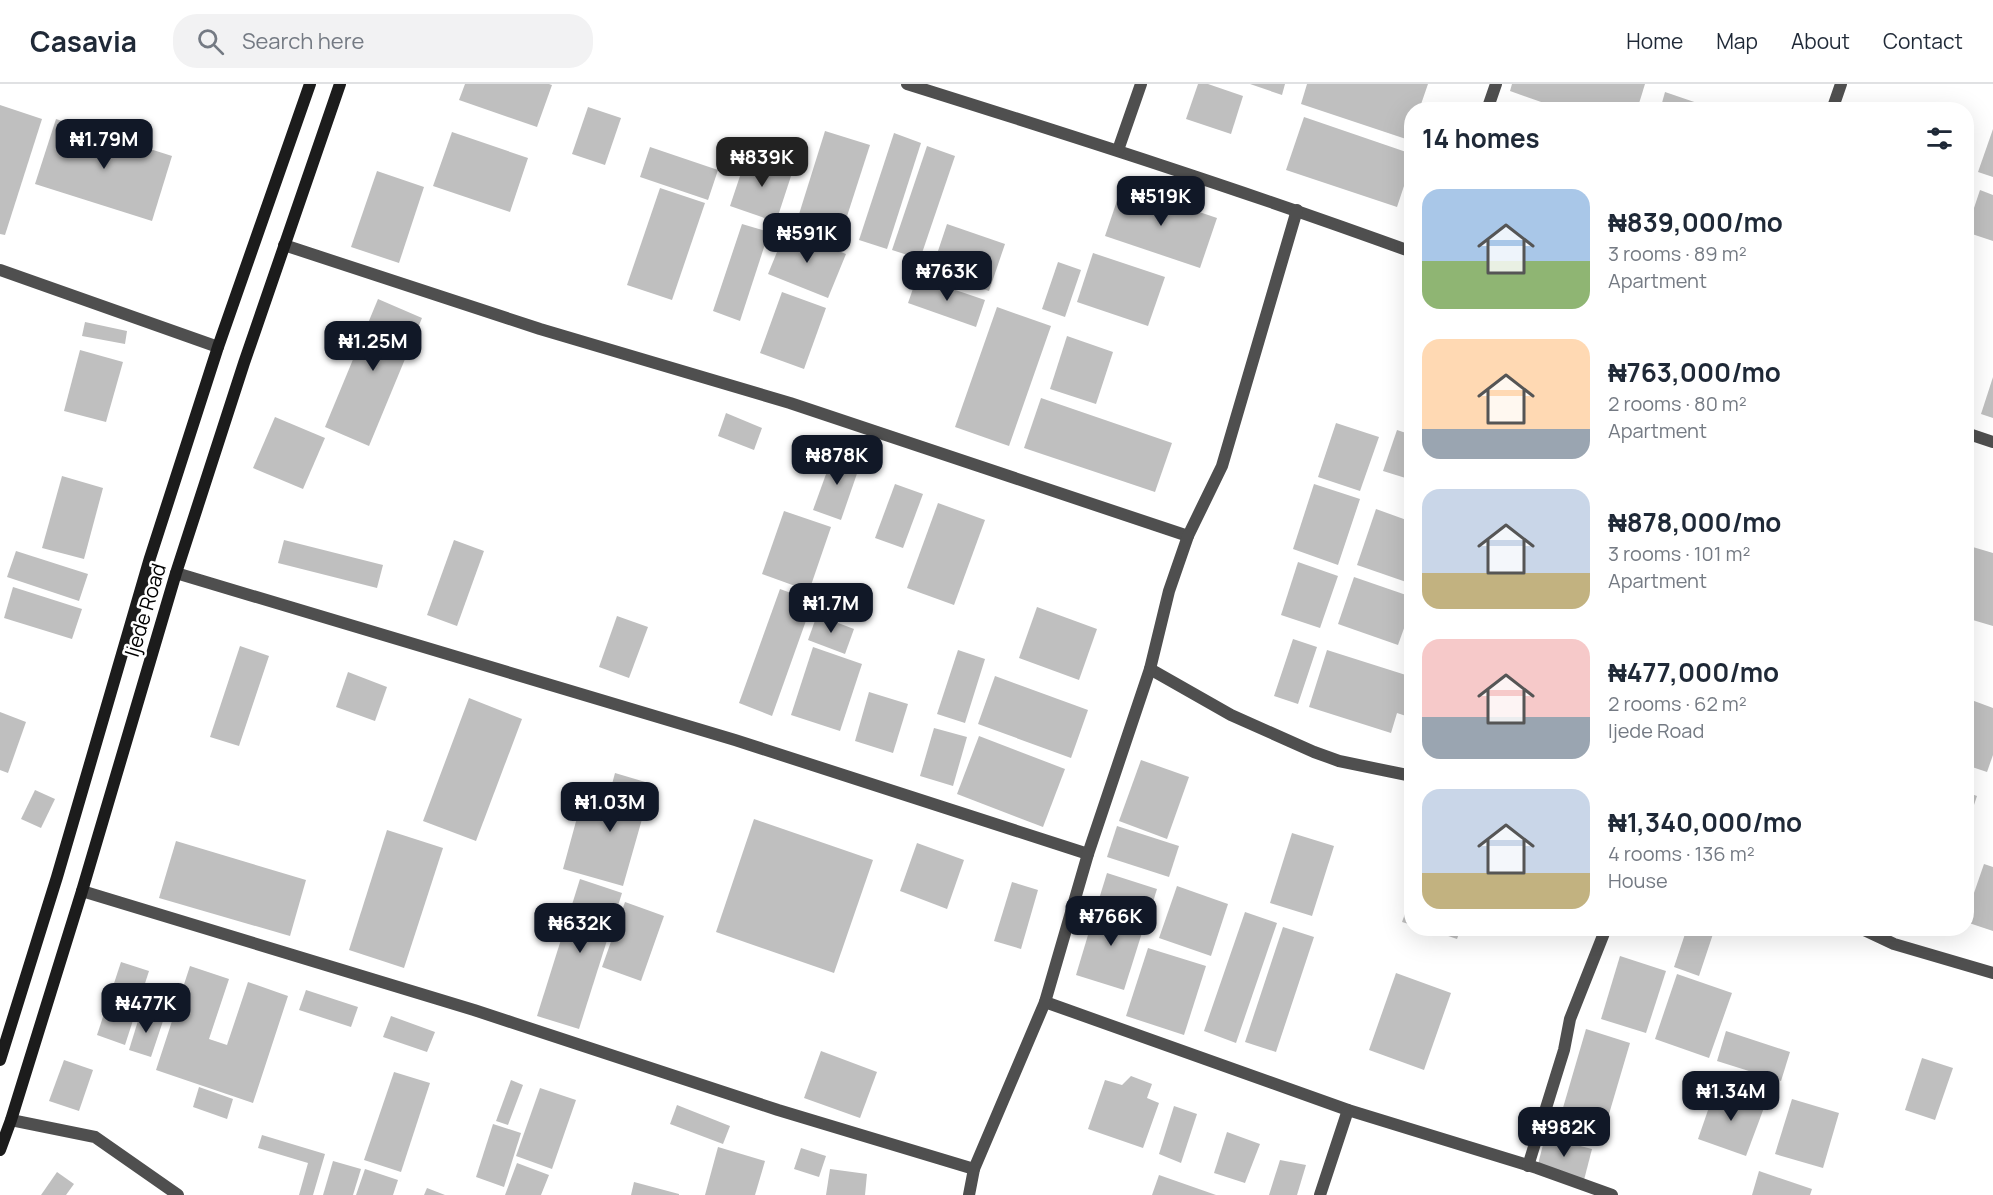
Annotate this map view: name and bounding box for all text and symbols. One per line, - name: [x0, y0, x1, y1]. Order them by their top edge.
- search box: [173, 14, 593, 68]
- text: Casavia: [30, 22, 137, 60]
- icon: search: [194, 25, 227, 58]
- text: Search here: [242, 26, 364, 56]
- text: Home: [1626, 27, 1683, 55]
- text: Map: [1716, 27, 1758, 55]
- text: About: [1791, 27, 1850, 55]
- text: Contact: [1883, 27, 1963, 55]
- pin: ₦1.79M: [55, 119, 153, 170]
- text: 14 homes: [1422, 120, 1540, 156]
- icon: filters: [1923, 122, 1956, 155]
- text: ₦1.79M: [70, 125, 138, 152]
- pin: ₦839K: [720, 137, 804, 188]
- text: ₦839K: [730, 143, 794, 170]
- pin: ₦519K: [1119, 176, 1203, 227]
- text: ₦519K: [1131, 182, 1191, 209]
- text: ₦839,000/mo: [1608, 204, 1783, 240]
- pin: ₦591K: [765, 213, 849, 264]
- icon: home: [1470, 213, 1542, 285]
- text: ₦591K: [777, 219, 837, 246]
- text: 3 rooms · 89 m²: [1608, 240, 1747, 267]
- pin: ₦763K: [905, 251, 989, 302]
- text: ₦763K: [916, 257, 978, 284]
- text: Apartment: [1608, 267, 1707, 294]
- pin: ₦1.25M: [324, 321, 422, 372]
- text: ₦1.25M: [338, 327, 408, 354]
- text: ₦763,000/mo: [1608, 354, 1781, 390]
- icon: home: [1470, 363, 1542, 435]
- text: 2 rooms · 80 m²: [1608, 390, 1747, 417]
- text: Apartment: [1608, 417, 1707, 444]
- pin: ₦878K: [795, 435, 879, 486]
- text: ₦878K: [806, 441, 868, 468]
- text: ₦878,000/mo: [1608, 504, 1781, 540]
- icon: home: [1470, 513, 1542, 585]
- text: 3 rooms · 101 m²: [1608, 540, 1750, 567]
- street label: Ijede Road: [118, 560, 172, 660]
- text: Apartment: [1608, 567, 1707, 594]
- pin: ₦1.7M: [789, 583, 873, 634]
- text: ₦1.7M: [803, 589, 859, 616]
- text: ₦477,000/mo: [1608, 654, 1779, 690]
- icon: home: [1470, 663, 1542, 735]
- text: 2 rooms · 62 m²: [1608, 690, 1747, 717]
- text: Ijede Road: [1608, 717, 1704, 744]
- pin: ₦1.03M: [561, 782, 659, 833]
- text: ₦1.03M: [575, 788, 645, 815]
- text: ₦1,340,000/mo: [1608, 804, 1802, 840]
- icon: home: [1470, 813, 1542, 885]
- text: 4 rooms · 136 m²: [1608, 840, 1755, 867]
- text: House: [1608, 867, 1668, 894]
- pin: ₦766K: [1069, 896, 1153, 947]
- text: ₦766K: [1080, 902, 1142, 929]
- pin: ₦632K: [538, 903, 622, 954]
- text: ₦632K: [548, 909, 612, 936]
- pin: ₦477K: [104, 983, 188, 1034]
- text: ₦477K: [115, 989, 177, 1016]
- pin: ₦1.34M: [1682, 1071, 1780, 1122]
- text: ₦1.34M: [1696, 1077, 1766, 1104]
- pin: ₦982K: [1522, 1107, 1606, 1158]
- text: ₦982K: [1532, 1113, 1596, 1140]

